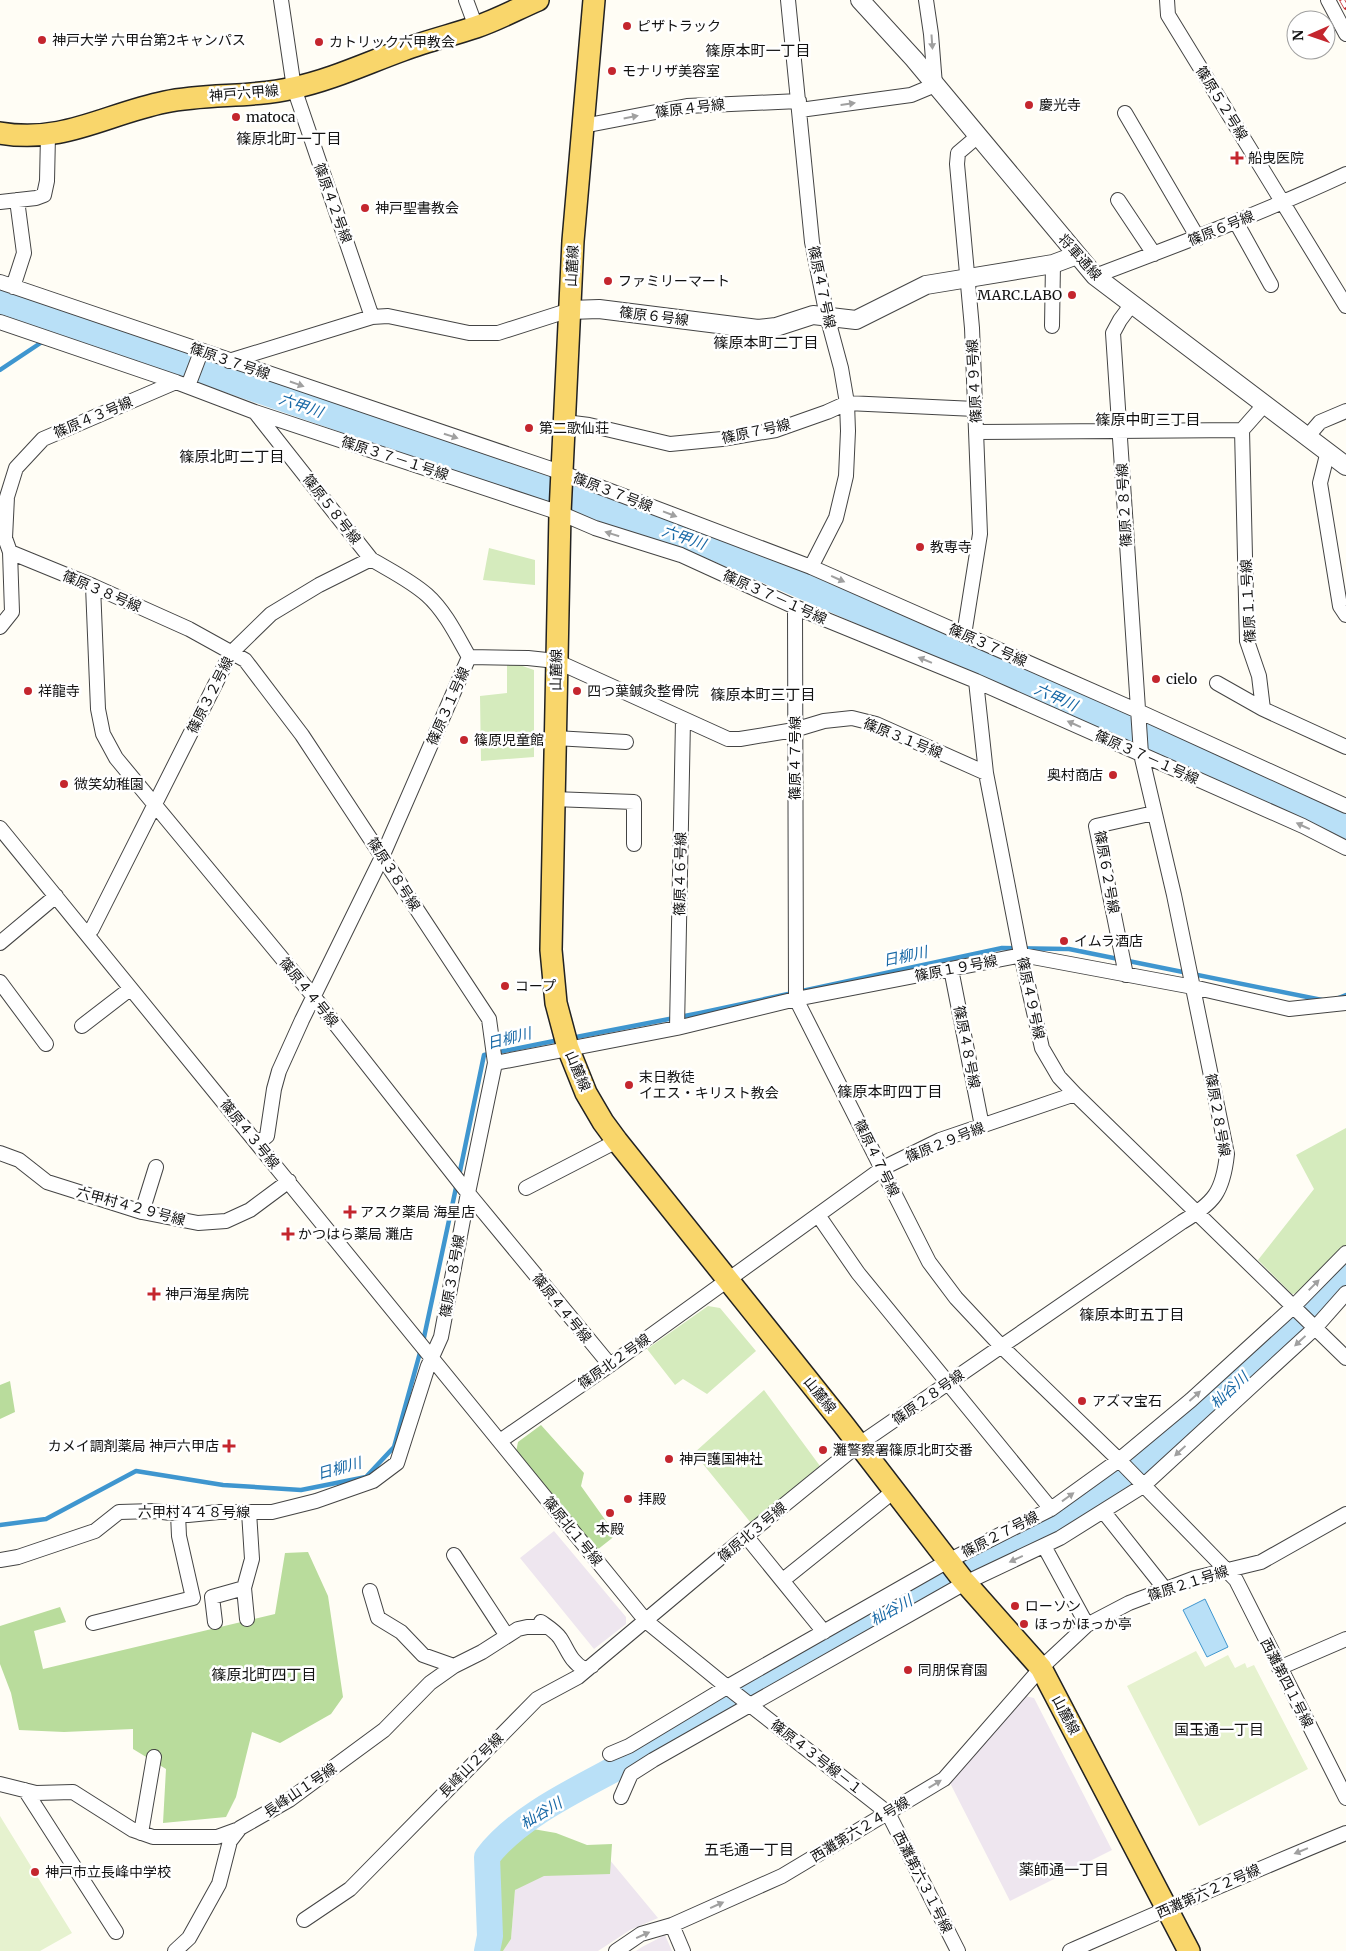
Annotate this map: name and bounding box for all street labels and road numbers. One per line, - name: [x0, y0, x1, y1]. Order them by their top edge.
- street label: 篠原５２号線: [1192, 63, 1252, 143]
- street label: 神戸六甲線: [208, 81, 280, 105]
- street label: 篠原４号線: [654, 95, 726, 121]
- street label: 篠原４２号線: [310, 160, 356, 246]
- street label: 篠原６号線: [1185, 207, 1257, 249]
- street label: 将軍通線: [1055, 230, 1105, 284]
- street label: 篠原４７号線: [804, 244, 840, 330]
- street label: 山麓線: [562, 245, 582, 287]
- street label: 篠原６号線: [618, 303, 690, 329]
- street label: 篠原３７号線: [187, 339, 273, 383]
- street label: 篠原４９号線: [963, 339, 985, 423]
- street label: 篠原４３号線: [51, 392, 135, 442]
- street label: 篠原７号線: [720, 415, 792, 447]
- street label: 篠原３７－１号線: [339, 432, 451, 484]
- street label: 篠原２８号線: [1113, 463, 1135, 547]
- street label: 篠原３７号線: [571, 469, 655, 515]
- street label: 篠原５８号線: [299, 470, 365, 548]
- street label: 篠原１１号線: [1237, 559, 1259, 643]
- street label: 篠原３８号線: [60, 566, 144, 616]
- street label: 篠原３７－１号線: [720, 566, 830, 628]
- street label: 篠原３７号線: [946, 620, 1030, 670]
- street label: 山麓線: [547, 649, 565, 691]
- street label: 篠原３２号線: [183, 653, 237, 737]
- street label: 篠原３１号線: [423, 664, 473, 748]
- street label: 篠原３１号線: [861, 714, 945, 762]
- street label: 篠原４７号線: [786, 716, 804, 800]
- street label: 篠原３７－１号線: [1092, 726, 1202, 788]
- street label: 篠原６２号線: [1091, 829, 1123, 915]
- street label: 篠原４６号線: [670, 832, 690, 916]
- street label: 篠原３８号線: [364, 834, 424, 914]
- street label: 篠原１９号線: [913, 951, 999, 985]
- street label: 篠原４４号線: [276, 954, 342, 1030]
- street label: 篠原４９号線: [1013, 955, 1049, 1041]
- street label: 篠原４８号線: [950, 1004, 984, 1090]
- street label: 山麓線: [562, 1048, 594, 1094]
- street label: 篠原２８号線: [1202, 1072, 1234, 1158]
- street label: 篠原４３号線: [217, 1096, 283, 1172]
- street label: 篠原４７号線: [850, 1116, 904, 1200]
- street label: 篠原２９号線: [903, 1118, 987, 1166]
- street label: 六甲村４２９号線: [75, 1183, 187, 1229]
- street label: 篠原３８号線: [436, 1233, 468, 1319]
- street label: 篠原４４号線: [529, 1270, 595, 1346]
- street label: 篠原北２号線: [574, 1330, 654, 1392]
- street label: 篠原２８号線: [888, 1366, 968, 1428]
- street label: 山麓線: [800, 1373, 840, 1417]
- street label: 篠原北１号線: [540, 1493, 606, 1569]
- street label: 篠原北３号線: [714, 1498, 790, 1566]
- street label: 六甲村４４８号線: [138, 1503, 250, 1521]
- street label: 篠原２７号線: [958, 1507, 1042, 1561]
- street label: 篠原２１号線: [1145, 1561, 1231, 1605]
- street label: 西灘第四１号線: [1257, 1635, 1317, 1731]
- street label: 山麓線: [1048, 1692, 1084, 1738]
- street label: 篠原４３号線－１: [767, 1715, 867, 1799]
- street label: 長峰山２号線: [435, 1729, 507, 1801]
- street label: 長峰山１号線: [260, 1759, 340, 1821]
- street label: 西灘第六２４号線: [807, 1792, 913, 1866]
- street label: 西灘第六３１号線: [890, 1828, 956, 1936]
- street label: 西灘第六２２号線: [1153, 1860, 1263, 1922]

